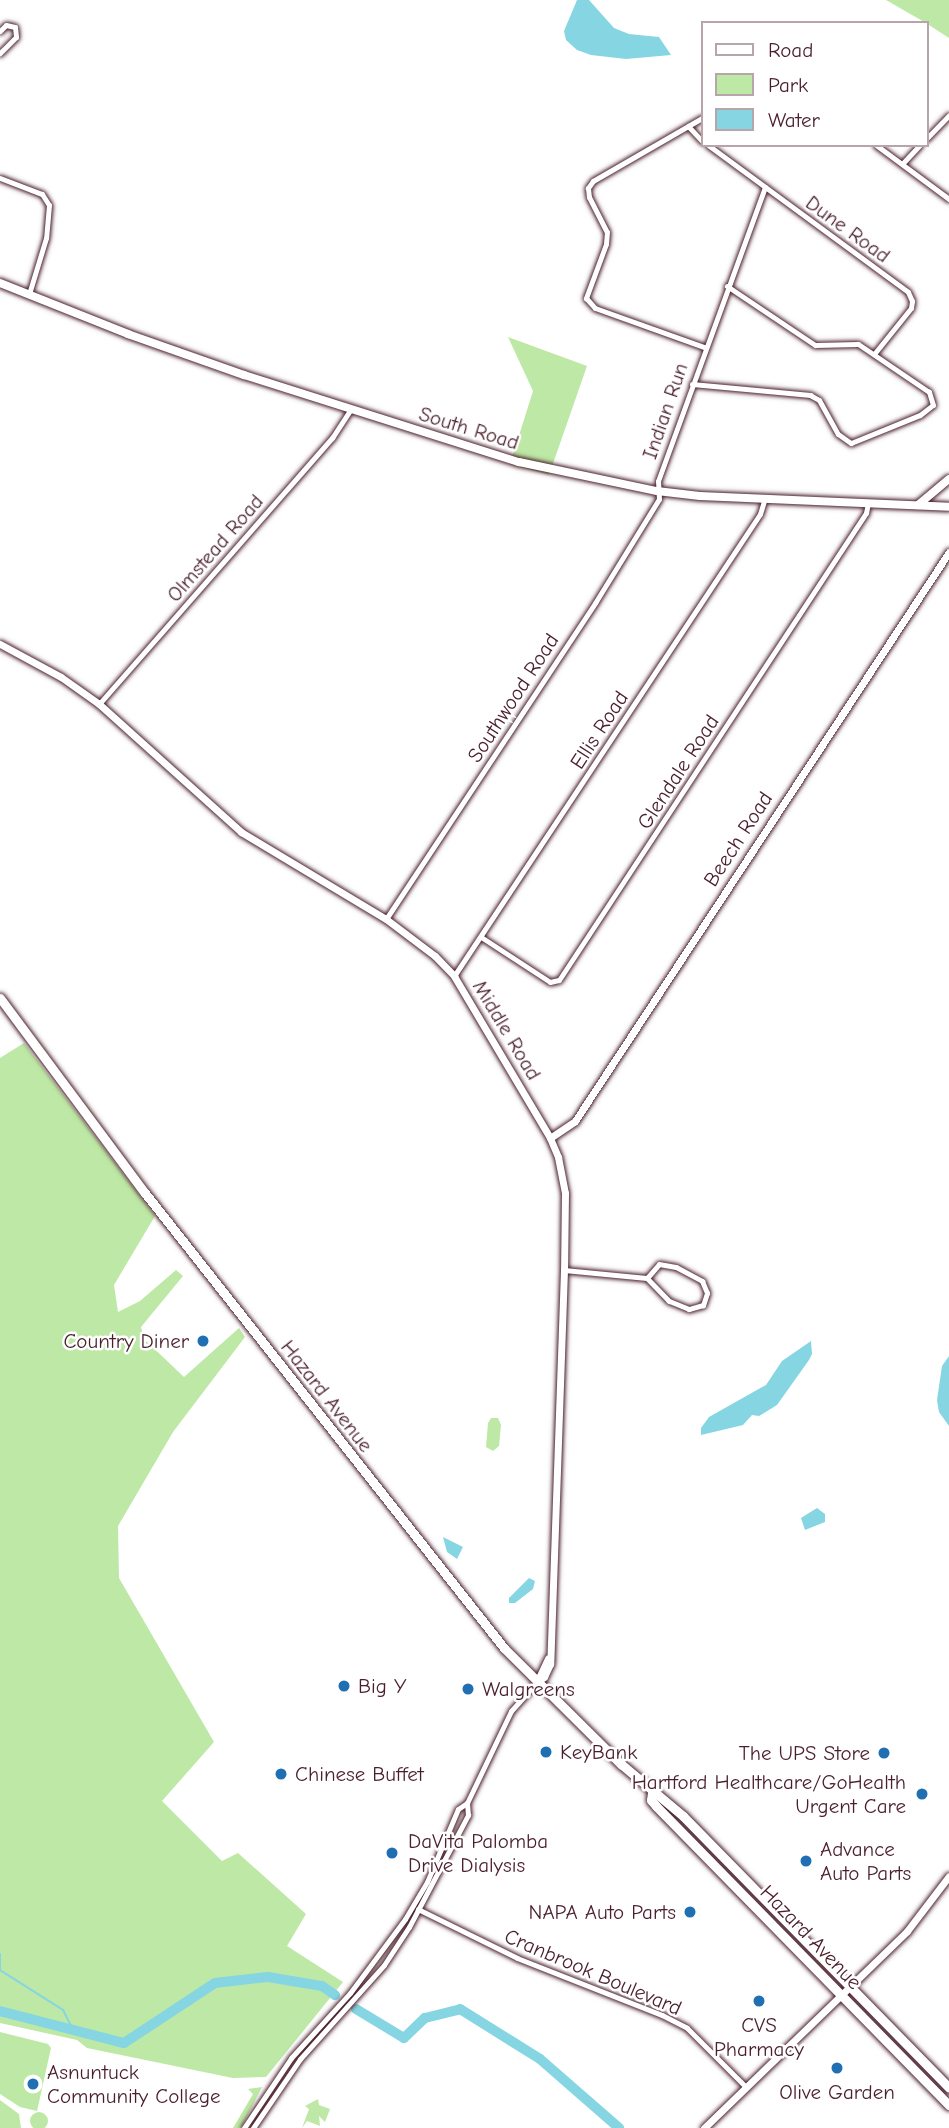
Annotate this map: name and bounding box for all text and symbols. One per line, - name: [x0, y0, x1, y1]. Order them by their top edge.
- legend: [701, 21, 928, 147]
- text: Road: [768, 38, 813, 62]
- text: Park: [768, 73, 808, 97]
- text: Water: [768, 108, 820, 132]
- street label: Dune Road: [801, 190, 895, 268]
- street label: Indian Run: [637, 360, 693, 462]
- street label: South Road: [416, 401, 522, 455]
- street label: Olmstead Road: [161, 489, 269, 607]
- street label: Southwood Road: [462, 629, 564, 767]
- street label: Ellis Road: [565, 686, 633, 774]
- street label: Glendale Road: [632, 710, 724, 834]
- street label: Beech Road: [698, 787, 778, 891]
- street label: Middle Road: [467, 975, 547, 1085]
- place label: Country Diner: [63, 1328, 189, 1354]
- marker: Country Diner: [195, 1333, 211, 1349]
- street label: Hazard Avenue: [275, 1335, 379, 1457]
- place label: Big Y: [358, 1673, 406, 1699]
- place label: Walgreens: [482, 1676, 575, 1702]
- marker: Big Y: [336, 1678, 352, 1694]
- marker: Walgreens: [460, 1681, 476, 1697]
- place label: KeyBank: [560, 1739, 637, 1765]
- place label: The UPS Store: [739, 1740, 870, 1766]
- marker: KeyBank: [538, 1744, 554, 1760]
- marker: The UPS Store: [876, 1745, 892, 1761]
- place label: Chinese Buffet: [295, 1761, 424, 1787]
- marker: Chinese Buffet: [273, 1766, 289, 1782]
- place label: Hartford Healthcare/GoHealth Urgent Care: [632, 1769, 906, 1819]
- marker: Hartford Healthcare/GoHealth Urgent Care: [912, 1784, 932, 1804]
- place label: DaVita Palomba Drive Dialysis: [408, 1828, 548, 1878]
- place label: Advance Auto Parts: [820, 1836, 911, 1886]
- marker: DaVita Palomba Drive Dialysis: [382, 1843, 402, 1863]
- marker: Advance Auto Parts: [798, 1853, 814, 1869]
- street label: Hazard Avenue: [755, 1880, 867, 1994]
- place label: NAPA Auto Parts: [529, 1899, 676, 1925]
- marker: NAPA Auto Parts: [682, 1904, 698, 1920]
- street label: Cranbrook Boulevard: [501, 1923, 685, 2021]
- marker: CVS Pharmacy: [751, 1993, 767, 2009]
- place label: CVS Pharmacy: [714, 2012, 804, 2062]
- place label: Asnuntuck Community College: [47, 2059, 221, 2109]
- marker: Olive Garden: [829, 2060, 845, 2076]
- marker: Asnuntuck Community College: [25, 2076, 41, 2092]
- place label: Olive Garden: [779, 2079, 895, 2105]

